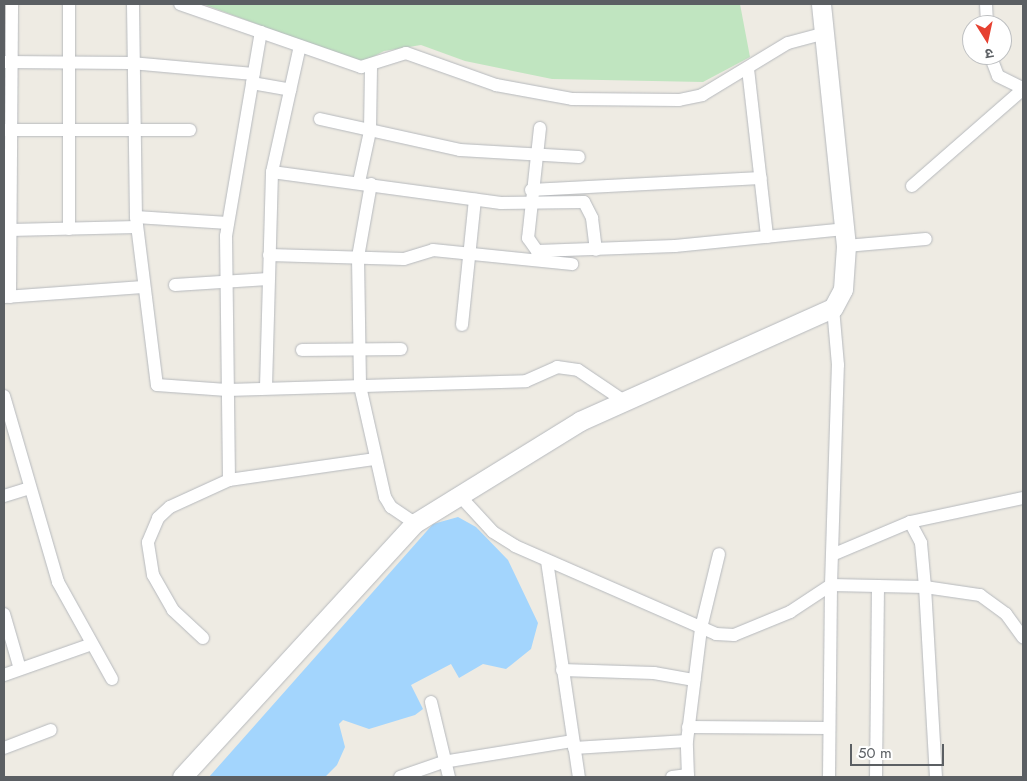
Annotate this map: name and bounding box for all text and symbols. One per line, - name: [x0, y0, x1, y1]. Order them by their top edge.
- north arrow: [962, 15, 1012, 65]
- text: उ: [984, 43, 995, 64]
- scale bar: [852, 734, 946, 766]
- text: 50 m: [858, 742, 892, 764]

